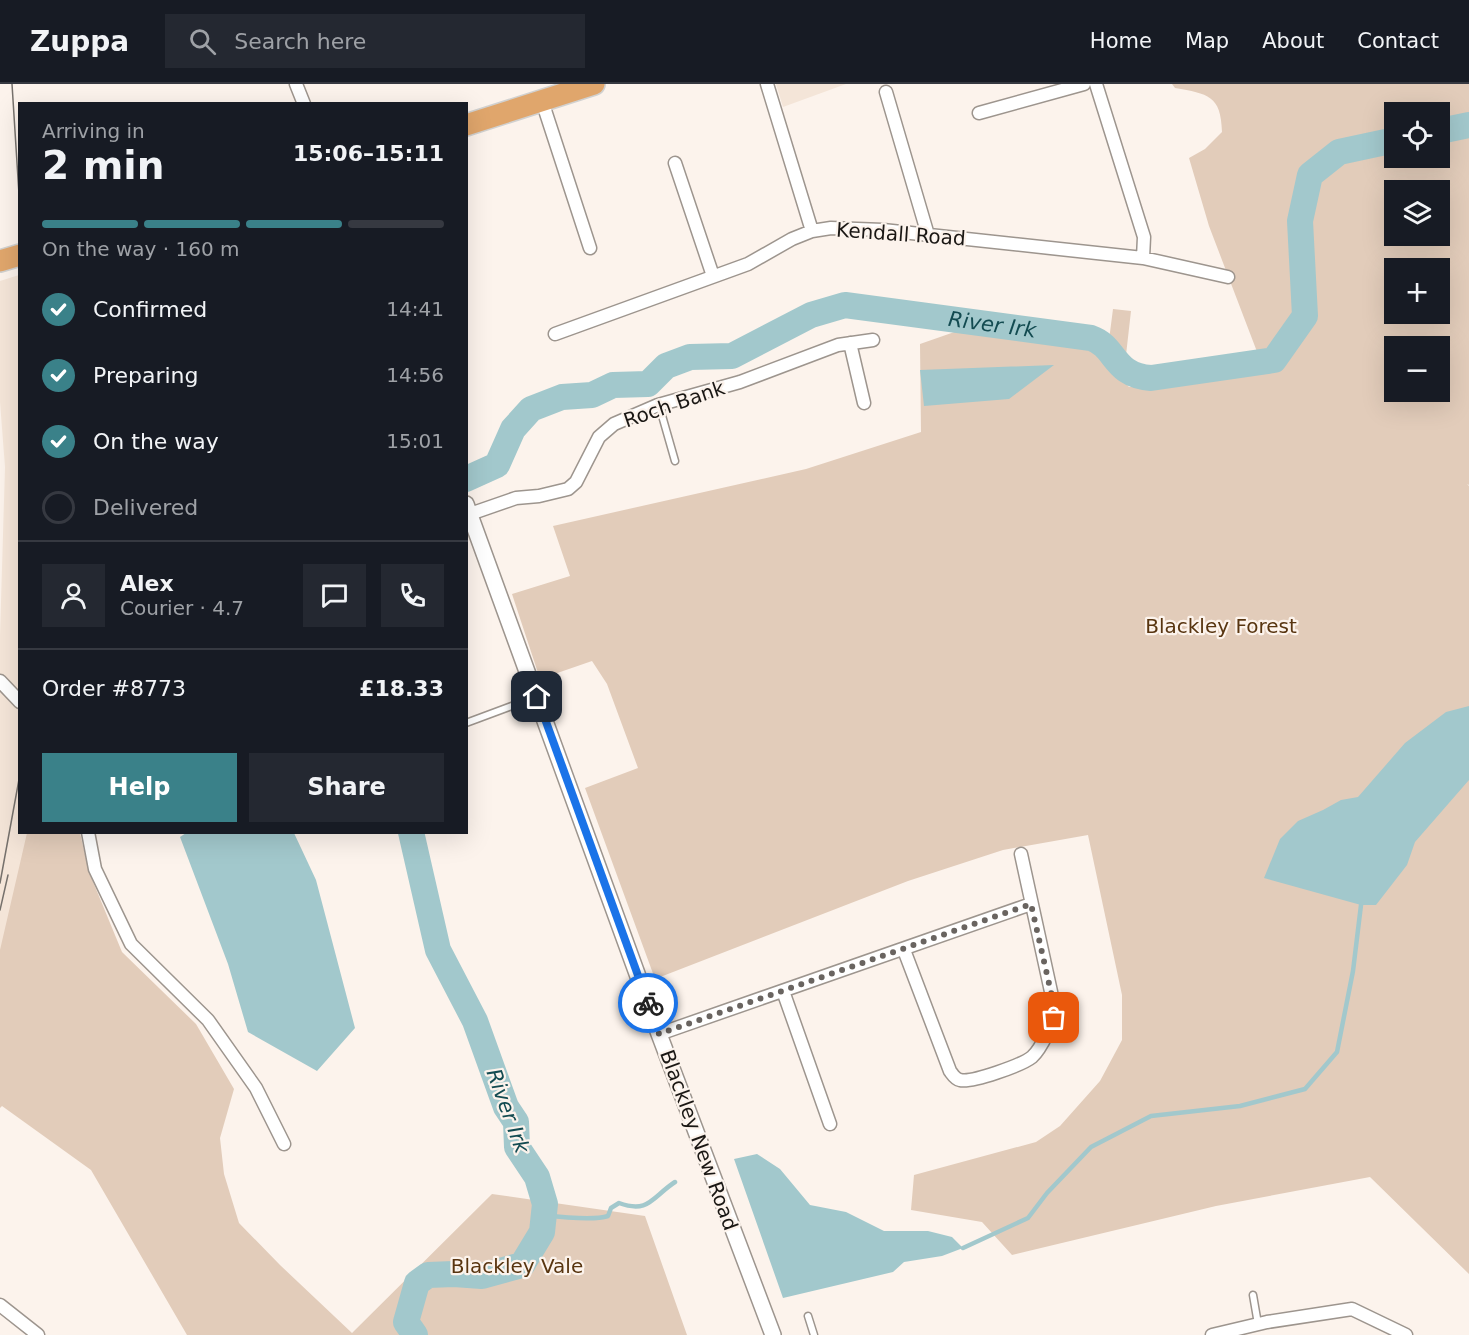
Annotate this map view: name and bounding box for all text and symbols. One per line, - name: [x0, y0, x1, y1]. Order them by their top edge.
- search box: [165, 14, 585, 68]
- text: Zuppa: [30, 25, 129, 58]
- icon: search: [186, 25, 219, 58]
- text: Search here: [234, 29, 366, 54]
- text: Home: [1090, 29, 1152, 53]
- text: Map: [1185, 29, 1229, 53]
- text: About: [1262, 29, 1324, 53]
- text: Contact: [1357, 29, 1439, 53]
- map controls: [1384, 102, 1450, 402]
- button: locate: [1384, 102, 1450, 168]
- text: Arriving in: [42, 119, 145, 143]
- text: 15:06–15:11: [293, 141, 444, 166]
- text: 2 min: [42, 143, 164, 188]
- button: layers: [1384, 180, 1450, 246]
- street label: Kendall Road: [835, 218, 967, 250]
- text: On the way · 160 m: [42, 237, 240, 261]
- button: +: [1384, 258, 1450, 324]
- icon: check: [42, 293, 75, 326]
- text: Confirmed: [93, 297, 207, 322]
- text: 14:41: [386, 297, 444, 321]
- water label: River Irk: [947, 307, 1038, 343]
- button: −: [1384, 336, 1450, 402]
- icon: check: [42, 359, 75, 392]
- text: Preparing: [93, 363, 199, 388]
- text: 14:56: [386, 363, 444, 387]
- street label: Roch Bank: [620, 375, 728, 433]
- icon: check: [42, 425, 75, 458]
- text: On the way: [93, 429, 219, 454]
- text: 15:01: [386, 429, 444, 453]
- text: Delivered: [93, 495, 198, 520]
- button: person: [42, 564, 105, 627]
- button: chat: [303, 564, 366, 627]
- button: phone: [381, 564, 444, 627]
- text: Alex: [120, 571, 174, 596]
- text: Courier · 4.7: [120, 596, 244, 620]
- park label: Blackley Forest: [1145, 614, 1297, 638]
- pin: [511, 671, 562, 722]
- text: Order #8773: [42, 676, 186, 701]
- text: £18.33: [359, 676, 444, 701]
- icon: home: [520, 680, 553, 713]
- button: Help: [42, 753, 237, 822]
- button: Share: [249, 753, 444, 822]
- courier: [618, 973, 678, 1033]
- icon: bike: [632, 987, 665, 1020]
- pin: [1028, 992, 1079, 1043]
- icon: bag: [1037, 1001, 1070, 1034]
- street label: Blackley New Road: [655, 1046, 743, 1234]
- water label: River Irk: [482, 1066, 535, 1157]
- park label: Blackley Vale: [451, 1254, 583, 1278]

